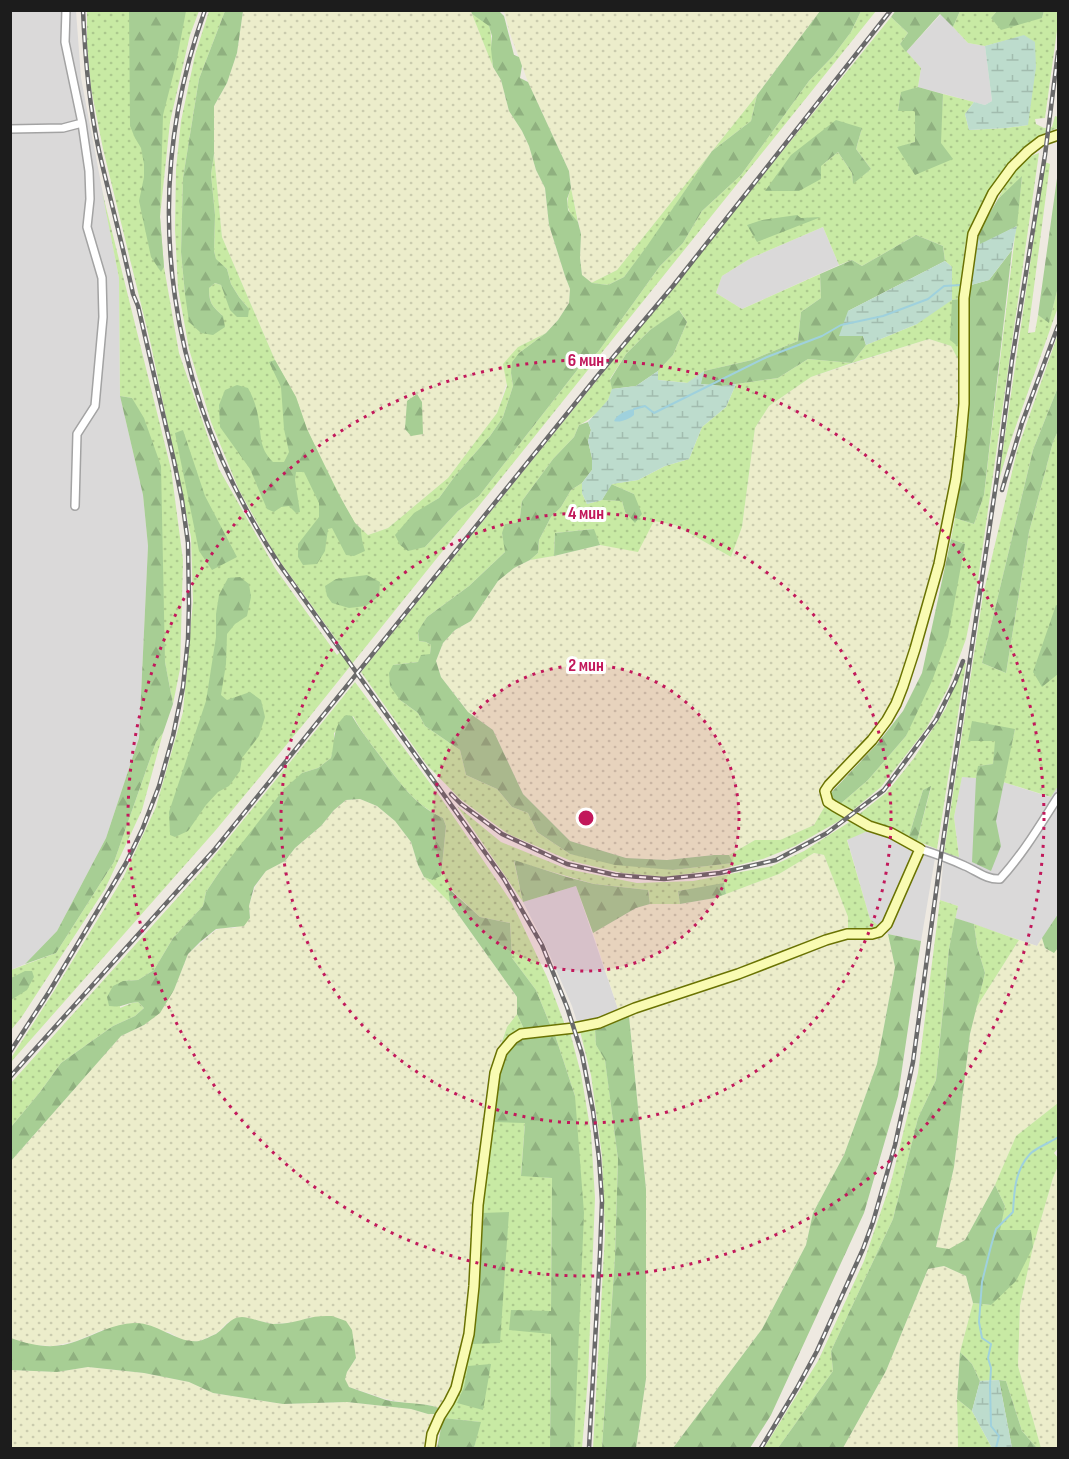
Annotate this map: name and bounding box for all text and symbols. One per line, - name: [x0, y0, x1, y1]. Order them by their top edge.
- text: 6 мин: [568, 350, 604, 371]
- text: 4 мин: [568, 503, 604, 524]
- text: 2 мин: [568, 655, 604, 676]
- centre of rings: [576, 808, 596, 828]

